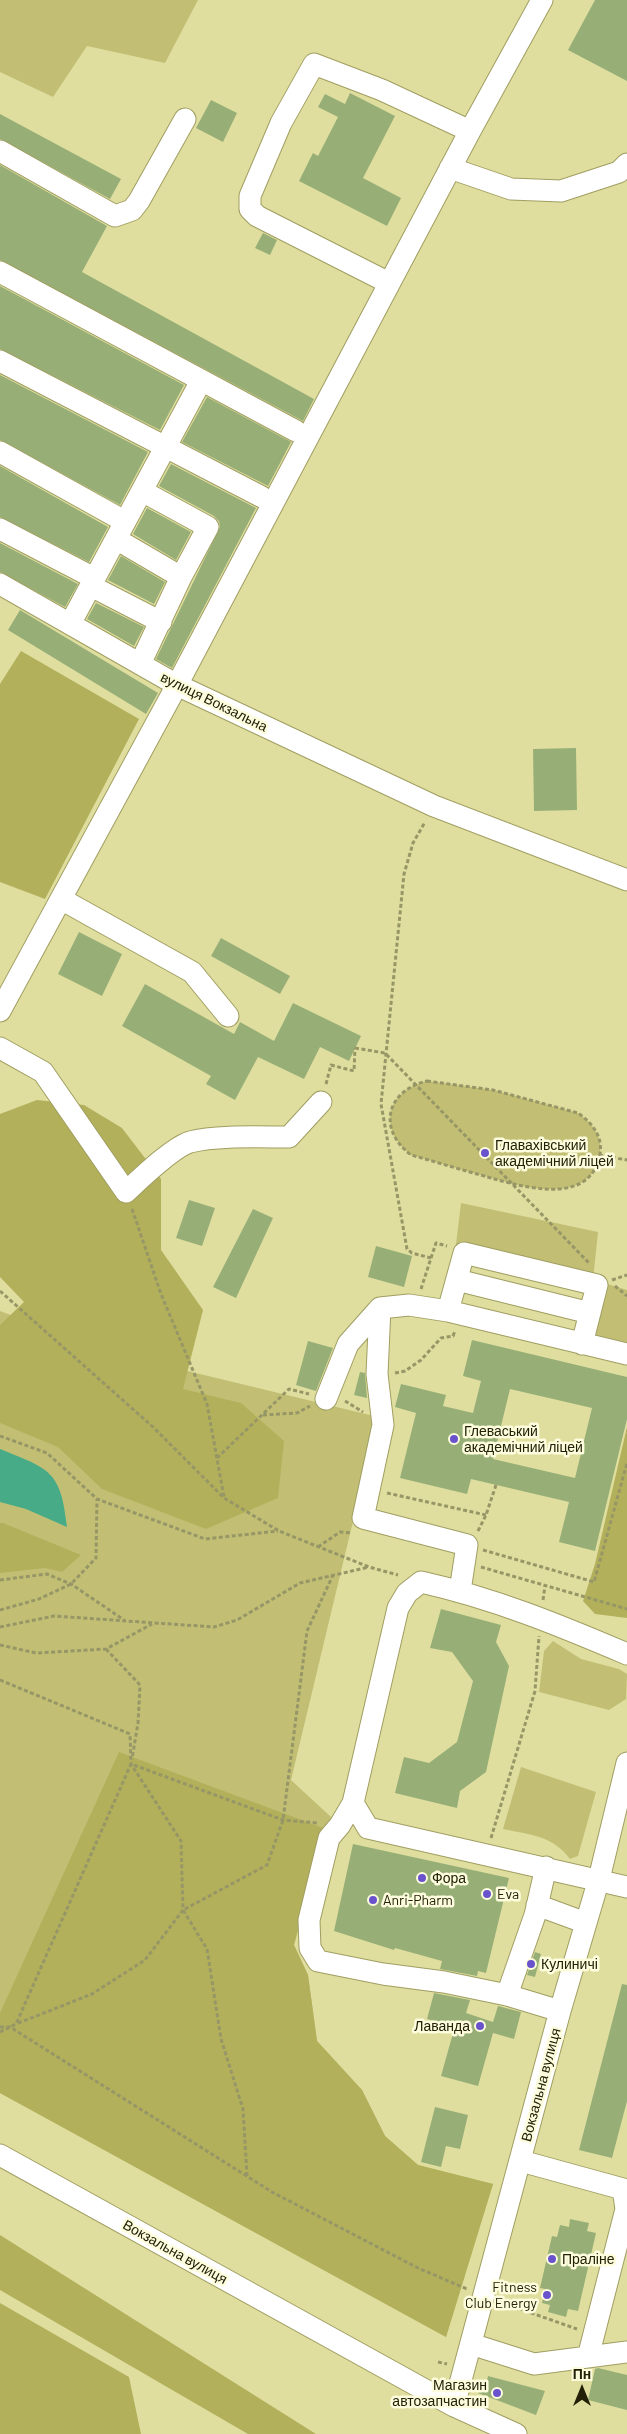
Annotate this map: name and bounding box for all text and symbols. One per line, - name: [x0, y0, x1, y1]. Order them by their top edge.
- street label: вулиця Вокзальна: [158, 669, 270, 735]
- place label: Главахівський академічний ліцей: [495, 1137, 614, 1170]
- marker: Главахівський академічний ліцей: [479, 1147, 491, 1159]
- place label: Глеваський академічний ліцей: [464, 1423, 583, 1455]
- marker: Глеваський академічний ліцей: [448, 1433, 460, 1445]
- place label: Фора: [432, 1870, 466, 1886]
- marker: Фора: [416, 1872, 428, 1884]
- place label: Eva: [497, 1886, 519, 1902]
- marker: Eva: [481, 1888, 493, 1900]
- place label: Anri-Pharm: [383, 1892, 453, 1908]
- marker: Anri-Pharm: [367, 1894, 379, 1906]
- place label: Кулиничі: [541, 1956, 598, 1972]
- marker: Кулиничі: [525, 1958, 537, 1970]
- place label: Лаванда: [414, 2018, 470, 2034]
- marker: Лаванда: [474, 2020, 486, 2032]
- street label: Вокзальна вулиця: [518, 2026, 564, 2144]
- street label: Вокзальна вулиця: [120, 2216, 230, 2288]
- place label: Праліне: [562, 2251, 614, 2267]
- marker: Праліне: [546, 2253, 558, 2265]
- place label: Fitness Club Energy: [465, 2279, 537, 2312]
- marker: Fitness Club Energy: [541, 2289, 553, 2301]
- north arrow: [557, 2364, 607, 2414]
- text: Пн: [573, 2365, 591, 2382]
- place label: Магазин автозапчастин: [392, 2377, 487, 2410]
- marker: Магазин автозапчастин: [491, 2387, 503, 2399]

